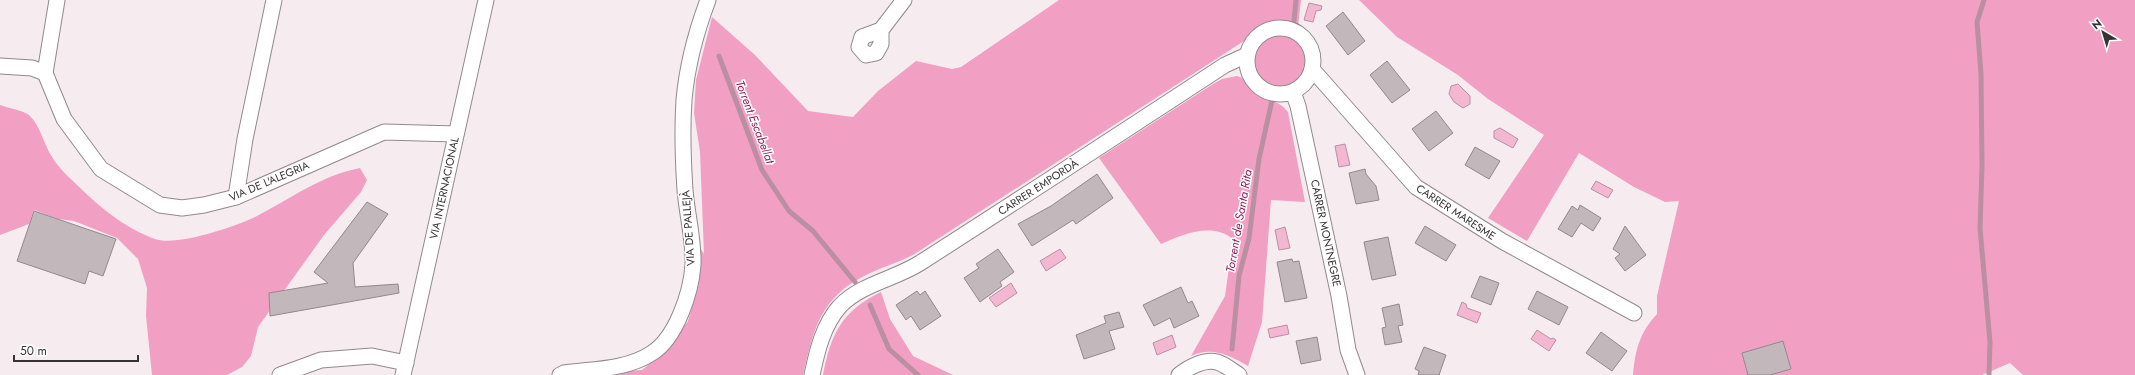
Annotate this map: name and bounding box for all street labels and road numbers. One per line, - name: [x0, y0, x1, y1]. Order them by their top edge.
- street label: VIA INTERNACIONAL: [425, 135, 463, 241]
- street label: CARRER EMPORDÀ: [995, 155, 1082, 219]
- street label: VIA DE L'ALEGRIA: [226, 157, 312, 205]
- street label: CARRER MONTNEGRE: [1307, 178, 1345, 288]
- street label: CARRER MARESME: [1413, 180, 1499, 244]
- street label: VIA DE PALLEJÀ: [677, 189, 699, 266]

